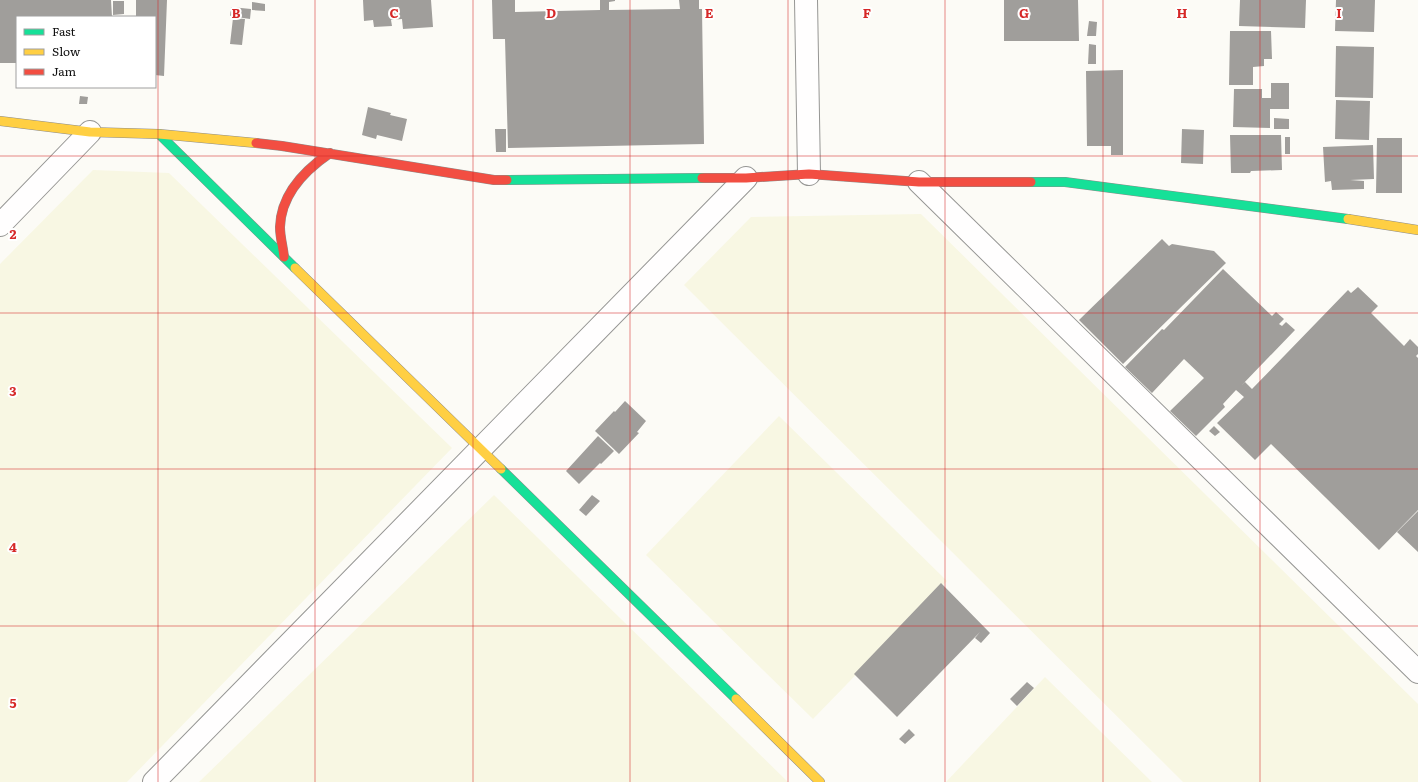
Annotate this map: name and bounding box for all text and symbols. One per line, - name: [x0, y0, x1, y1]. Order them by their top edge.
- text: B: [232, 3, 241, 22]
- text: C: [389, 3, 399, 22]
- text: D: [546, 3, 556, 22]
- text: E: [705, 3, 714, 22]
- text: F: [863, 3, 871, 22]
- text: G: [1019, 3, 1029, 22]
- text: H: [1177, 3, 1188, 22]
- text: I: [1336, 3, 1342, 22]
- legend: [16, 16, 156, 88]
- text: Fast: [52, 22, 76, 40]
- text: Slow: [52, 42, 81, 60]
- text: Jam: [52, 62, 77, 80]
- text: 2: [10, 224, 17, 243]
- text: 3: [9, 381, 17, 400]
- text: 4: [9, 537, 17, 556]
- text: 5: [9, 693, 17, 712]

